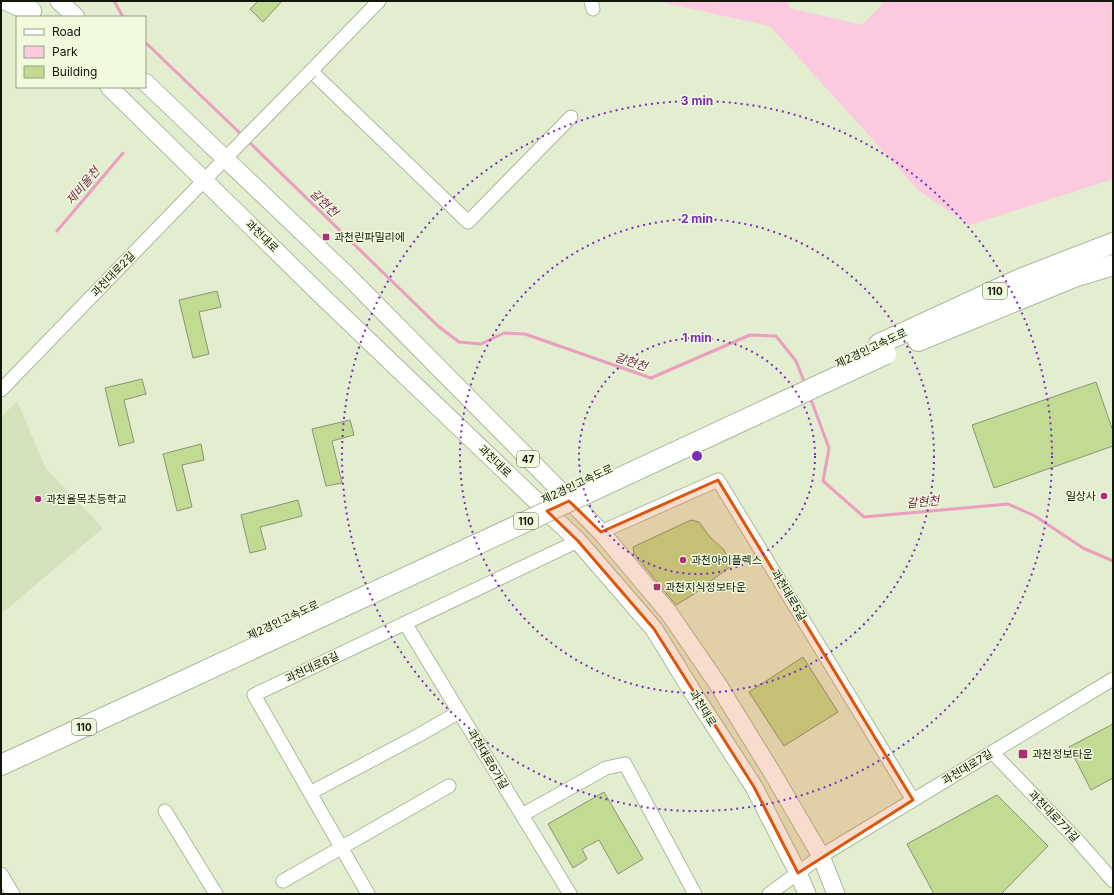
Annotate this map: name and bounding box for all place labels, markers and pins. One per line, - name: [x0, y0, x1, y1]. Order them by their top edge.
- place label: 과천린파밀리에: [334, 230, 405, 244]
- marker: 과천린파밀리에: [321, 232, 331, 242]
- centre of rings: [690, 449, 704, 463]
- place label: 일상사: [1066, 489, 1096, 503]
- marker: 일상사: [1099, 491, 1109, 501]
- place label: 과천율목초등학교: [46, 492, 127, 506]
- marker: 과천율목초등학교: [33, 494, 43, 504]
- place label: 과천아이플렉스: [691, 553, 762, 567]
- marker: 과천아이플렉스: [678, 555, 688, 565]
- place label: 과천지식정보타운: [665, 580, 746, 594]
- marker: 과천지식정보타운: [652, 582, 662, 592]
- place label: 과천정보타운: [1032, 747, 1093, 761]
- marker: 과천정보타운: [1017, 748, 1029, 760]

